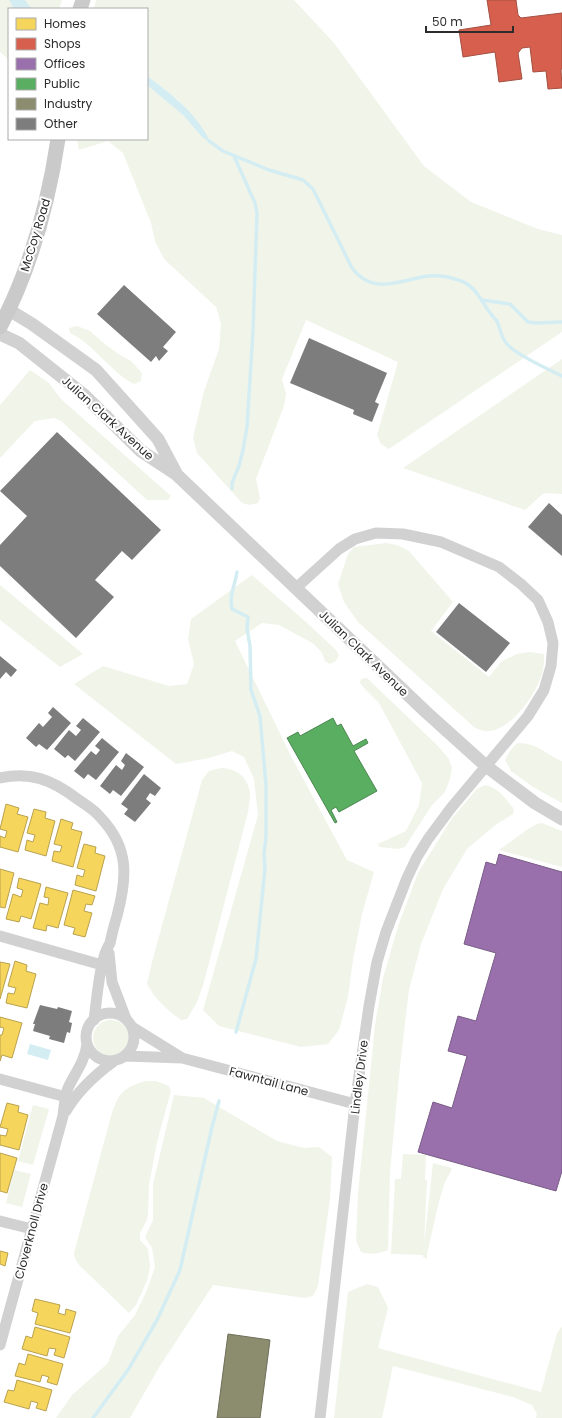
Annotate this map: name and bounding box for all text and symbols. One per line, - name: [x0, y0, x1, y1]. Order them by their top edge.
- legend: [8, 8, 148, 140]
- scale bar: [426, 8, 513, 34]
- text: 50 m: [432, 13, 463, 30]
- text: Homes: [44, 15, 86, 32]
- text: Shops: [44, 35, 81, 52]
- text: Offices: [44, 55, 85, 72]
- text: Public: [44, 75, 80, 92]
- text: Industry: [44, 95, 93, 112]
- text: Other: [44, 115, 78, 132]
- street label: McCoy Road: [16, 196, 54, 274]
- street label: Julian Clark Avenue: [58, 372, 158, 464]
- street label: Julian Clark Avenue: [316, 606, 412, 700]
- street label: Lindley Drive: [346, 1039, 372, 1115]
- street label: Fawntail Lane: [227, 1062, 311, 1100]
- street label: Cloverknoll Drive: [10, 1181, 52, 1281]

